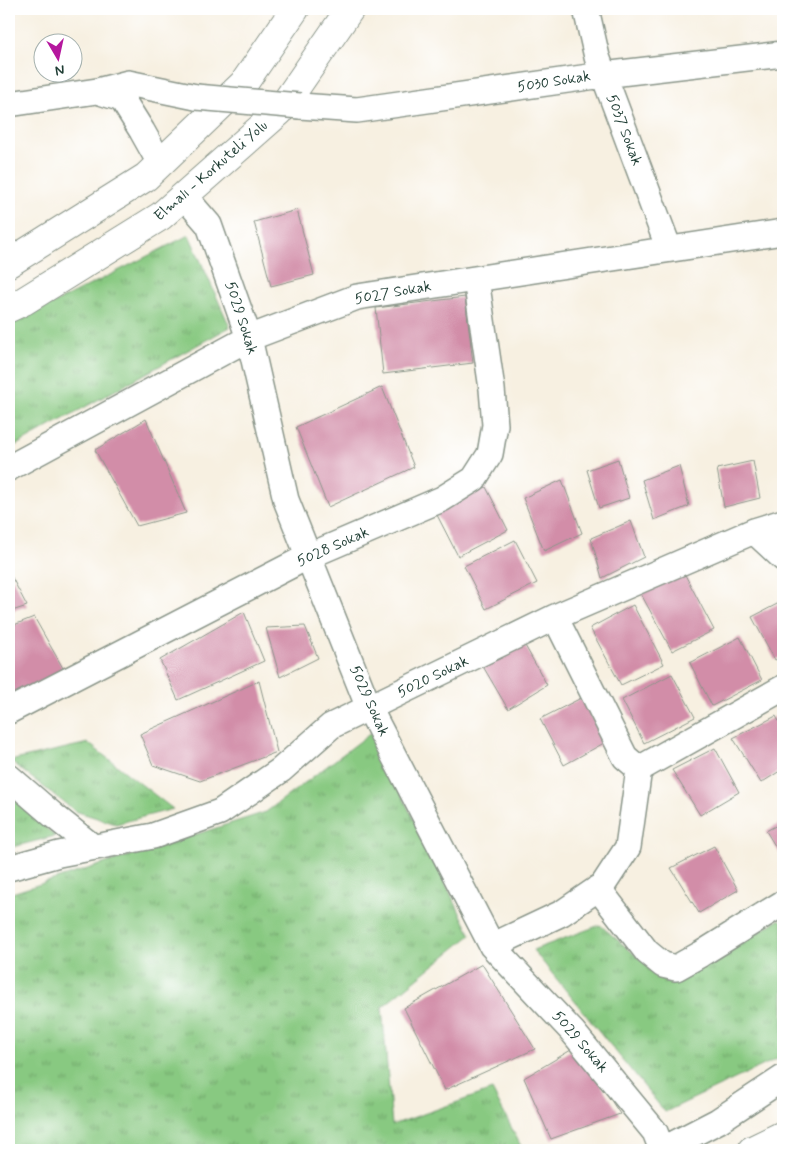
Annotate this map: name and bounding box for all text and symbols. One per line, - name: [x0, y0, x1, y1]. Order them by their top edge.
- north arrow: [32, 32, 82, 82]
- text: N: [54, 60, 66, 79]
- street label: 5030 Sokak: [516, 66, 592, 98]
- street label: 5037 Sokak: [601, 91, 647, 169]
- street label: Elmalı - Korkuteli Yolu: [150, 116, 272, 226]
- street label: 5027 Sokak: [353, 276, 433, 310]
- street label: 5029 Sokak: [220, 279, 262, 357]
- street label: 5028 Sokak: [294, 522, 372, 572]
- street label: 5020 Sokak: [394, 651, 472, 703]
- street label: 5029 Sokak: [344, 662, 394, 740]
- street label: 5029 Sokak: [548, 1007, 612, 1077]

